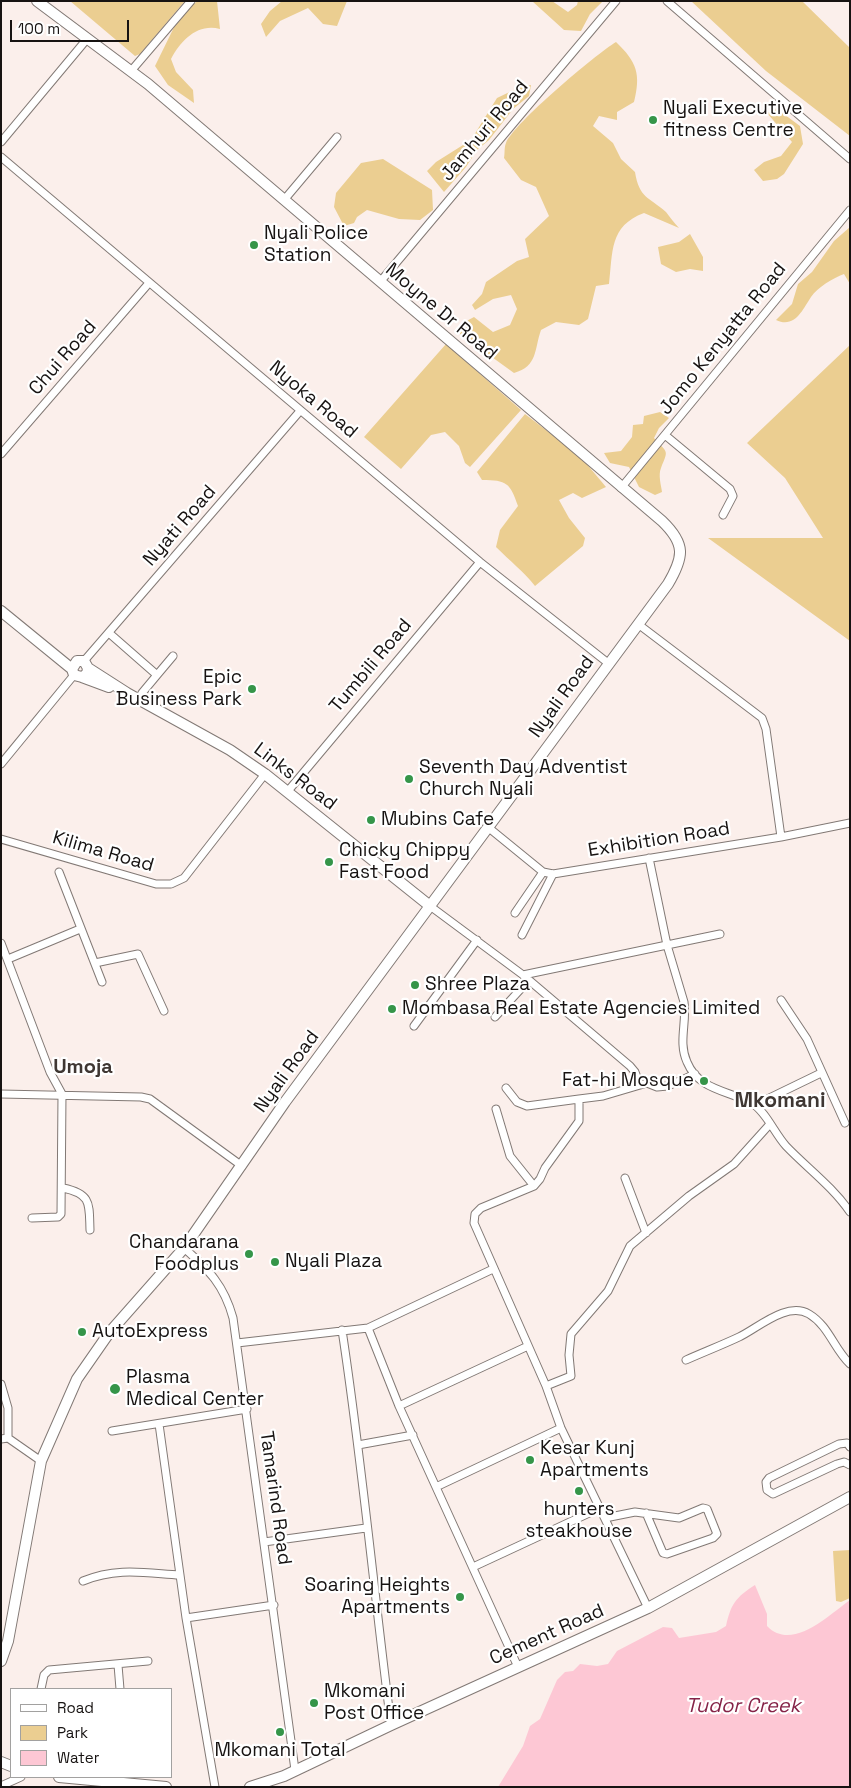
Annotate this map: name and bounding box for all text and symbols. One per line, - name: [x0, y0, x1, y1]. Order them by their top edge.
- scale bar: [12, 10, 131, 42]
- text: 100 m: [18, 19, 60, 38]
- street label: Jamhuri Road: [436, 76, 534, 186]
- place label: Nyali Executive fitness Centre: [663, 98, 802, 142]
- marker: Nyali Executive fitness Centre: [647, 114, 659, 126]
- place label: Nyali Police Station: [264, 223, 368, 267]
- marker: Nyali Police Station: [248, 239, 260, 251]
- street label: Jomo Kenyatta Road: [655, 258, 791, 420]
- street label: Moyne Dr Road: [380, 259, 502, 365]
- street label: Chui Road: [24, 316, 102, 400]
- street label: Nyoka Road: [264, 356, 362, 444]
- street label: Nyati Road: [139, 481, 221, 571]
- street label: Tumbili Road: [325, 614, 417, 718]
- street label: Nyali Road: [525, 651, 599, 743]
- place label: Epic Business Park: [116, 667, 242, 711]
- marker: Epic Business Park: [246, 683, 258, 695]
- street label: Links Road: [249, 738, 341, 816]
- place label: Seventh Day Adventist Church Nyali: [419, 757, 628, 801]
- marker: Seventh Day Adventist Church Nyali: [403, 773, 415, 785]
- place label: Mubins Cafe: [381, 809, 494, 831]
- marker: Mubins Cafe: [365, 814, 377, 826]
- street label: Exhibition Road: [586, 818, 732, 862]
- street label: Kilima Road: [50, 827, 156, 877]
- place label: Chicky Chippy Fast Food: [339, 840, 470, 884]
- marker: Chicky Chippy Fast Food: [323, 856, 335, 868]
- place label: Shree Plaza: [425, 974, 530, 996]
- marker: Shree Plaza: [409, 979, 421, 991]
- place label: Mombasa Real Estate Agencies Limited: [402, 998, 760, 1020]
- marker: Mombasa Real Estate Agencies Limited: [386, 1003, 398, 1015]
- street label: Nyali Road: [250, 1026, 324, 1118]
- district label: Umoja: [53, 1056, 113, 1080]
- place label: Fat-hi Mosque: [562, 1070, 694, 1092]
- marker: Fat-hi Mosque: [698, 1075, 710, 1087]
- district label: Mkomani: [734, 1088, 826, 1114]
- place label: Chandarana Foodplus: [129, 1232, 239, 1276]
- marker: Chandarana Foodplus: [243, 1248, 255, 1260]
- place label: Nyali Plaza: [285, 1251, 382, 1273]
- marker: Nyali Plaza: [269, 1256, 281, 1268]
- place label: AutoExpress: [92, 1321, 208, 1343]
- marker: AutoExpress: [76, 1326, 88, 1338]
- place label: Plasma Medical Center: [126, 1367, 264, 1411]
- marker: Plasma Medical Center: [108, 1382, 122, 1396]
- street label: Tamarind Road: [254, 1430, 296, 1566]
- place label: Kesar Kunj Apartments: [540, 1438, 649, 1482]
- marker: Kesar Kunj Apartments: [524, 1454, 536, 1466]
- marker: hunters steakhouse: [573, 1485, 585, 1497]
- place label: hunters steakhouse: [526, 1499, 632, 1543]
- place label: Soaring Heights Apartments: [304, 1575, 450, 1619]
- marker: Soaring Heights Apartments: [454, 1591, 466, 1603]
- street label: Cement Road: [486, 1600, 608, 1670]
- place label: Mkomani Post Office: [324, 1681, 424, 1725]
- legend: [10, 1688, 172, 1778]
- water label: Tudor Creek: [686, 1695, 800, 1719]
- marker: Mkomani Post Office: [308, 1697, 320, 1709]
- text: Road: [57, 1698, 94, 1717]
- text: Park: [57, 1723, 88, 1742]
- marker: Mkomani Total: [274, 1726, 286, 1738]
- place label: Mkomani Total: [214, 1740, 346, 1762]
- text: Water: [57, 1748, 99, 1767]

